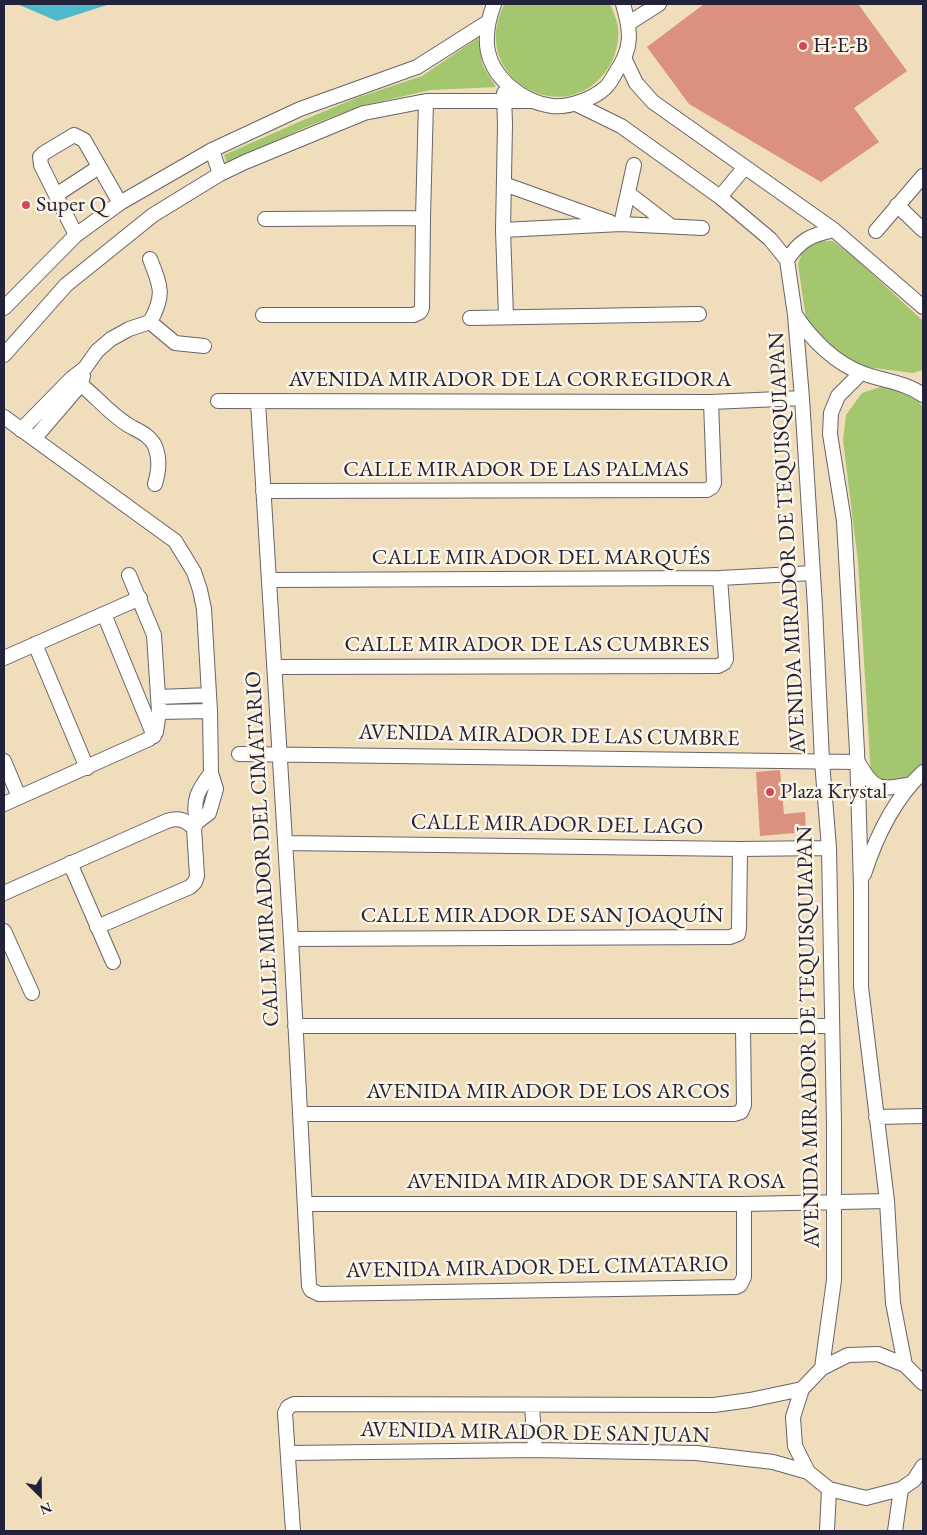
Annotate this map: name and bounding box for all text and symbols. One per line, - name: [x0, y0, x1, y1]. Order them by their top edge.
- place label: H-E-B: [813, 33, 868, 59]
- marker: H-E-B: [797, 40, 809, 52]
- place label: Super Q: [36, 192, 106, 218]
- marker: Super Q: [20, 199, 32, 211]
- street label: AVENIDA MIRADOR DE TEQUISQUIAPAN: [764, 332, 812, 754]
- street label: AVENIDA MIRADOR DE LA CORREGIDORA: [288, 367, 732, 393]
- street label: CALLE MIRADOR DE LAS PALMAS: [343, 457, 689, 483]
- street label: CALLE MIRADOR DEL MARQUÉS: [372, 545, 710, 571]
- street label: CALLE MIRADOR DE LAS CUMBRES: [345, 632, 709, 658]
- street label: CALLE MIRADOR DEL CIMATARIO: [240, 670, 286, 1028]
- street label: AVENIDA MIRADOR DE LAS CUMBRE: [358, 719, 740, 753]
- place label: Plaza Krystal: [780, 779, 887, 805]
- marker: Plaza Krystal: [764, 786, 776, 798]
- street label: CALLE MIRADOR DEL LAGO: [411, 809, 703, 841]
- street label: AVENIDA MIRADOR DE TEQUISQUIAPAN: [792, 826, 826, 1248]
- street label: CALLE MIRADOR DE SAN JOAQUÍN: [361, 903, 723, 929]
- street label: AVENIDA MIRADOR DE LOS ARCOS: [366, 1079, 730, 1105]
- street label: AVENIDA MIRADOR DE SANTA ROSA: [406, 1169, 786, 1195]
- street label: AVENIDA MIRADOR DEL CIMATARIO: [345, 1251, 729, 1285]
- street label: AVENIDA MIRADOR DE SAN JUAN: [360, 1417, 710, 1449]
- north arrow: [15, 1470, 65, 1520]
- text: N: [37, 1498, 55, 1519]

